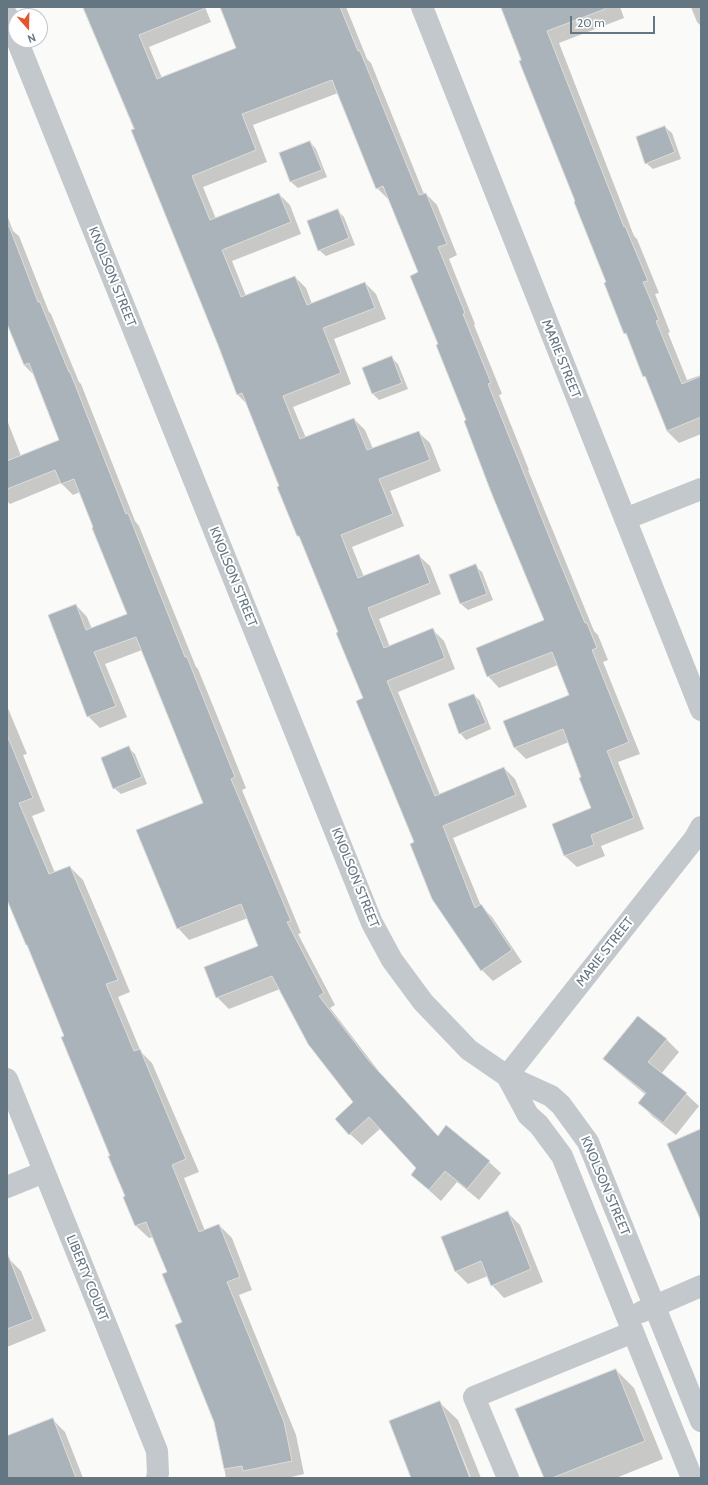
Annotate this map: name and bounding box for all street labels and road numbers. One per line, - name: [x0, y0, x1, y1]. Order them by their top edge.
- street label: KNOLSON STREET: [85, 225, 139, 329]
- street label: MARIE STREET: [538, 317, 584, 401]
- street label: KNOLSON STREET: [206, 525, 260, 629]
- street label: KNOLSON STREET: [328, 826, 382, 930]
- street label: MARIE STREET: [573, 914, 637, 990]
- street label: KNOLSON STREET: [577, 1134, 633, 1238]
- street label: LIBERTY COURT: [63, 1233, 111, 1323]

